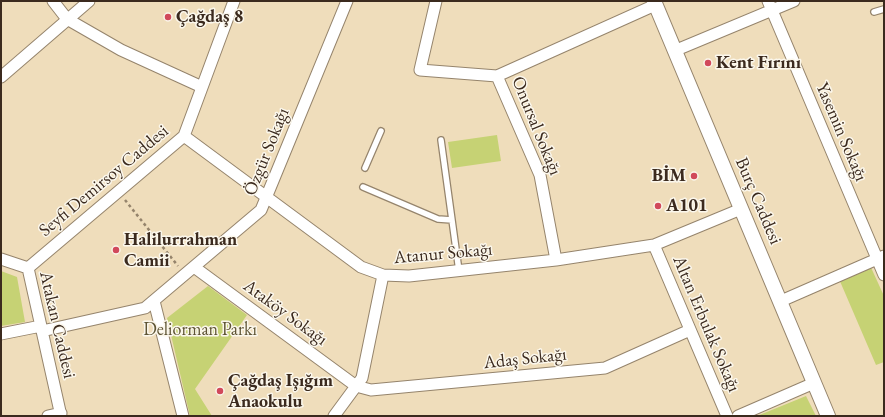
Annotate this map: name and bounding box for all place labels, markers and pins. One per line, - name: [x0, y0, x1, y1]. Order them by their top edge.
- place label: Çağdaş 8: [176, 6, 243, 28]
- marker: Çağdaş 8: [163, 12, 173, 22]
- place label: Kent Fırını: [716, 52, 801, 74]
- marker: Kent Fırını: [703, 58, 713, 68]
- place label: BİM: [652, 165, 686, 187]
- marker: BİM: [689, 171, 699, 181]
- place label: A101: [666, 195, 708, 217]
- marker: A101: [653, 201, 663, 211]
- place label: Halilurrahman Camii: [124, 229, 237, 272]
- marker: Halilurrahman Camii: [111, 245, 121, 255]
- place label: Çağdaş Işığım Anaokulu: [228, 370, 333, 412]
- marker: Çağdaş Işığım Anaokulu: [215, 386, 225, 396]

